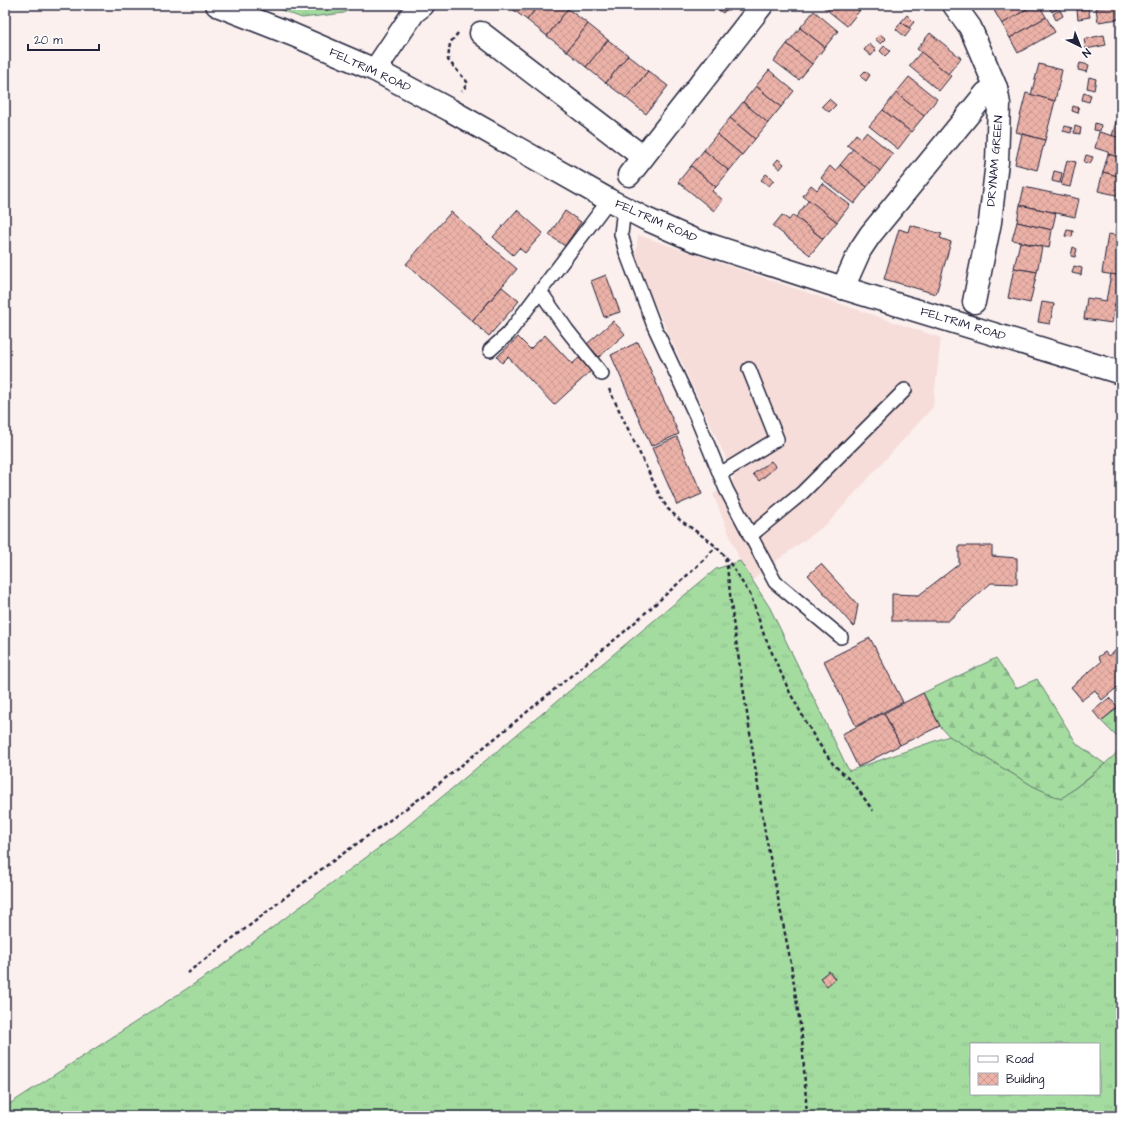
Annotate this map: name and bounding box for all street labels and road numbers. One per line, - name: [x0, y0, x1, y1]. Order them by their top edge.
- street label: FELTRIM ROAD: [326, 44, 414, 96]
- street label: DRYNAM GREEN: [983, 114, 1007, 207]
- street label: FELTRIM ROAD: [612, 195, 700, 247]
- street label: FELTRIM ROAD: [918, 303, 1008, 345]

